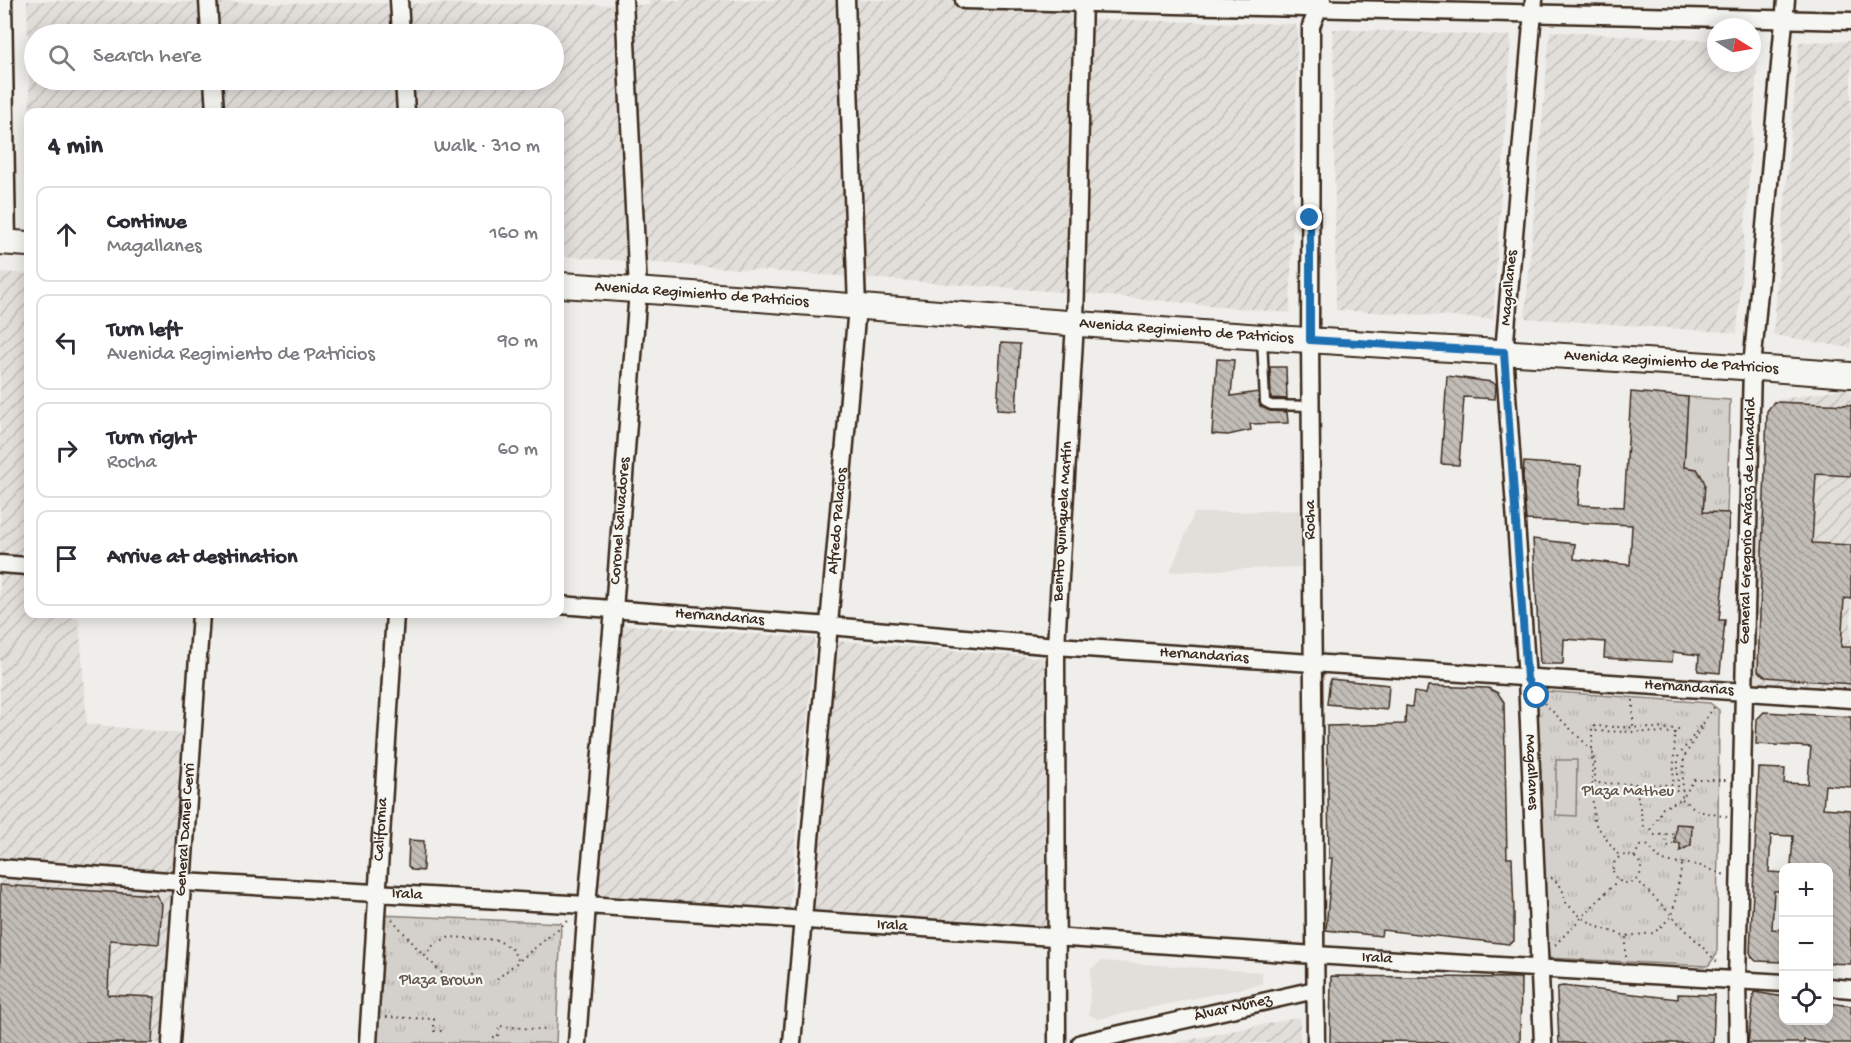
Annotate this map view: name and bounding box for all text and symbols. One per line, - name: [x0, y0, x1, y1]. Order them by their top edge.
- north arrow: [1707, 18, 1761, 72]
- search box: [24, 24, 564, 90]
- icon: search: [45, 41, 78, 74]
- text: Search here: [93, 44, 201, 70]
- text: 4 min: [48, 132, 103, 163]
- text: Walk · 310 m: [434, 136, 540, 159]
- route end: [1296, 204, 1322, 230]
- text: Continue: [107, 210, 187, 236]
- icon: ahead: [50, 218, 83, 251]
- text: 160 m: [489, 223, 538, 246]
- text: Magallanes: [107, 236, 202, 259]
- street label: Magallanes: [1497, 248, 1523, 327]
- street label: Avenida Regimiento de Patricios: [594, 278, 810, 312]
- street label: Avenida Regimiento de Patricios: [1079, 314, 1295, 349]
- text: Turn left: [107, 318, 181, 344]
- icon: left: [50, 326, 83, 359]
- text: 90 m: [498, 331, 538, 354]
- text: Avenida Regimiento de Patricios: [107, 344, 375, 367]
- street label: Avenida Regimiento de Patricios: [1564, 346, 1780, 379]
- street label: General Gregorio Aráoz de Lamadrid: [1736, 396, 1761, 645]
- text: Turn right: [107, 426, 195, 452]
- icon: right: [50, 434, 83, 467]
- text: 60 m: [498, 439, 538, 462]
- street label: Benito Quinquela Martín: [1049, 440, 1078, 603]
- text: Rocha: [107, 452, 157, 475]
- street label: Coronel Salvadores: [606, 455, 635, 585]
- street label: Alfredo Palacios: [824, 466, 852, 575]
- street label: Rocha: [1302, 499, 1321, 540]
- icon: arrive: [50, 542, 83, 575]
- text: Arrive at destination: [107, 545, 297, 571]
- street label: Hernandarias: [674, 604, 766, 630]
- street label: Hernandarias: [1159, 643, 1250, 668]
- street label: Hernandarias: [1644, 676, 1735, 701]
- route start: [1523, 682, 1549, 708]
- street label: Magallanes: [1520, 734, 1542, 811]
- street label: General Daniel Cerri: [172, 762, 200, 897]
- park label: Plaza Matheu: [1581, 783, 1674, 802]
- street label: California: [370, 796, 393, 862]
- map controls: [1779, 863, 1833, 1025]
- button: +: [1779, 863, 1833, 917]
- street label: Irala: [391, 884, 424, 905]
- street label: Irala: [876, 915, 909, 937]
- button: −: [1779, 917, 1833, 971]
- street label: Irala: [1361, 948, 1394, 969]
- button: locate: [1779, 971, 1833, 1025]
- park label: Plaza Brown: [398, 972, 483, 991]
- street label: Álvar Núñez: [1192, 990, 1275, 1027]

